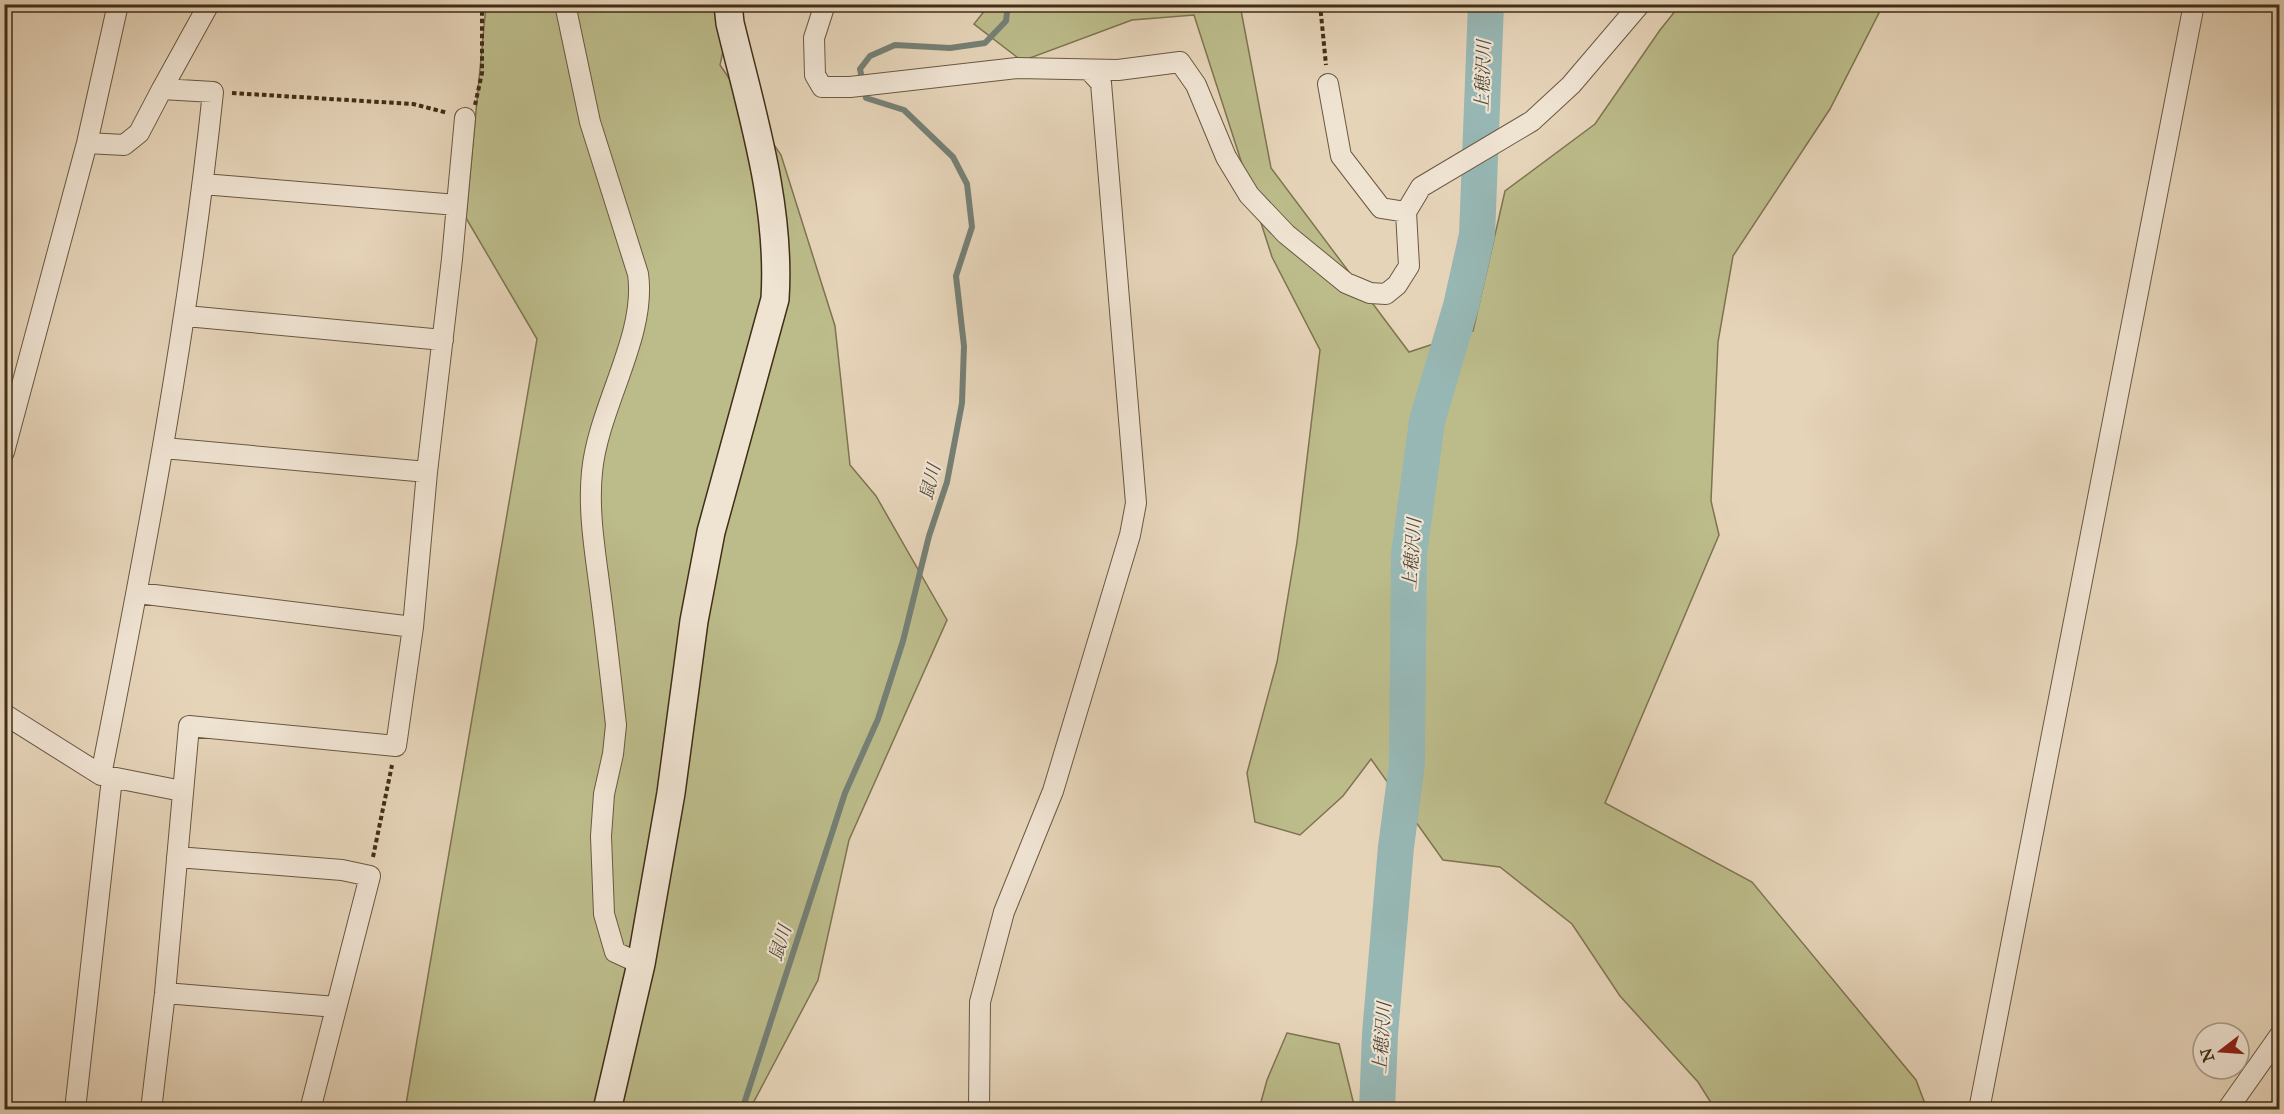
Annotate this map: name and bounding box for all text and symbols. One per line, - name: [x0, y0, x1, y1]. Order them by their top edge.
- water label: 上穂沢川: [1471, 38, 1495, 112]
- water label: 鼠川: [915, 460, 946, 502]
- water label: 上穂沢川: [1399, 515, 1426, 591]
- water label: 鼠川: [764, 921, 797, 964]
- water label: 上穂沢川: [1369, 999, 1396, 1075]
- north arrow: [2191, 1021, 2251, 1081]
- text: N: [2196, 1046, 2218, 1065]

